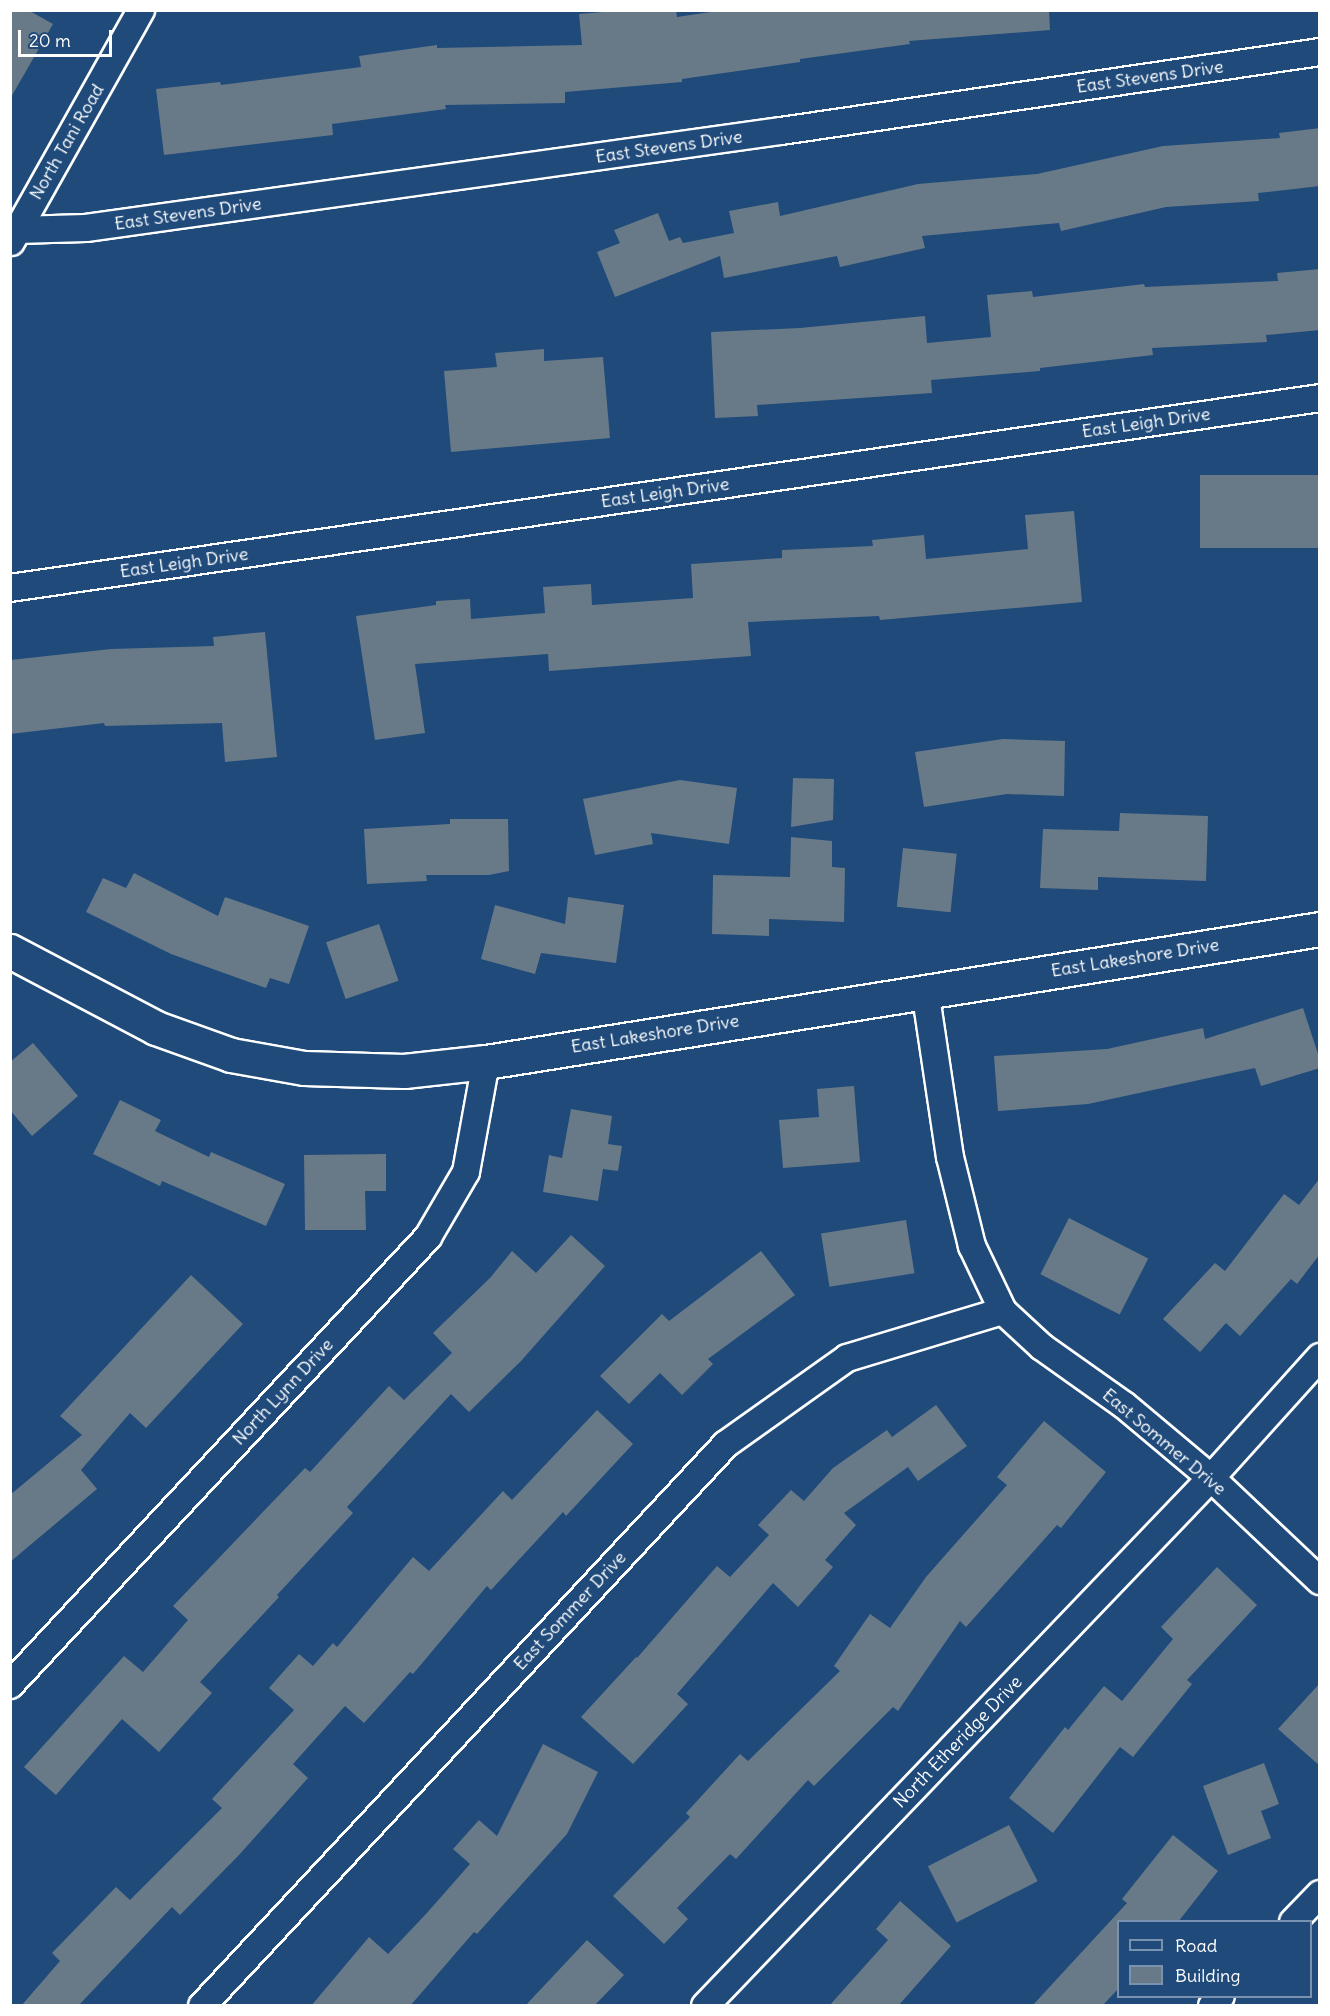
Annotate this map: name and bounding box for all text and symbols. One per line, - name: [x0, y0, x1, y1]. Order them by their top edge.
- scale bar: [21, 18, 116, 56]
- text: 20 m: [29, 29, 71, 52]
- street label: East Stevens Drive: [1075, 56, 1225, 98]
- street label: North Tani Road: [25, 80, 109, 204]
- street label: East Stevens Drive: [594, 126, 744, 168]
- street label: East Stevens Drive: [113, 193, 263, 235]
- street label: East Leigh Drive: [1080, 403, 1212, 443]
- street label: East Leigh Drive: [599, 473, 731, 513]
- street label: East Leigh Drive: [118, 543, 250, 583]
- street label: East Lakeshore Drive: [1049, 934, 1221, 982]
- street label: East Lakeshore Drive: [569, 1010, 741, 1058]
- street label: North Lynn Drive: [228, 1334, 338, 1450]
- street label: East Sommer Drive: [1098, 1384, 1230, 1500]
- street label: East Sommer Drive: [509, 1547, 631, 1675]
- street label: North Etheridge Drive: [889, 1671, 1027, 1813]
- legend: [1117, 1920, 1312, 1998]
- text: Road: [1175, 1934, 1217, 1957]
- text: Building: [1175, 1964, 1240, 1987]

